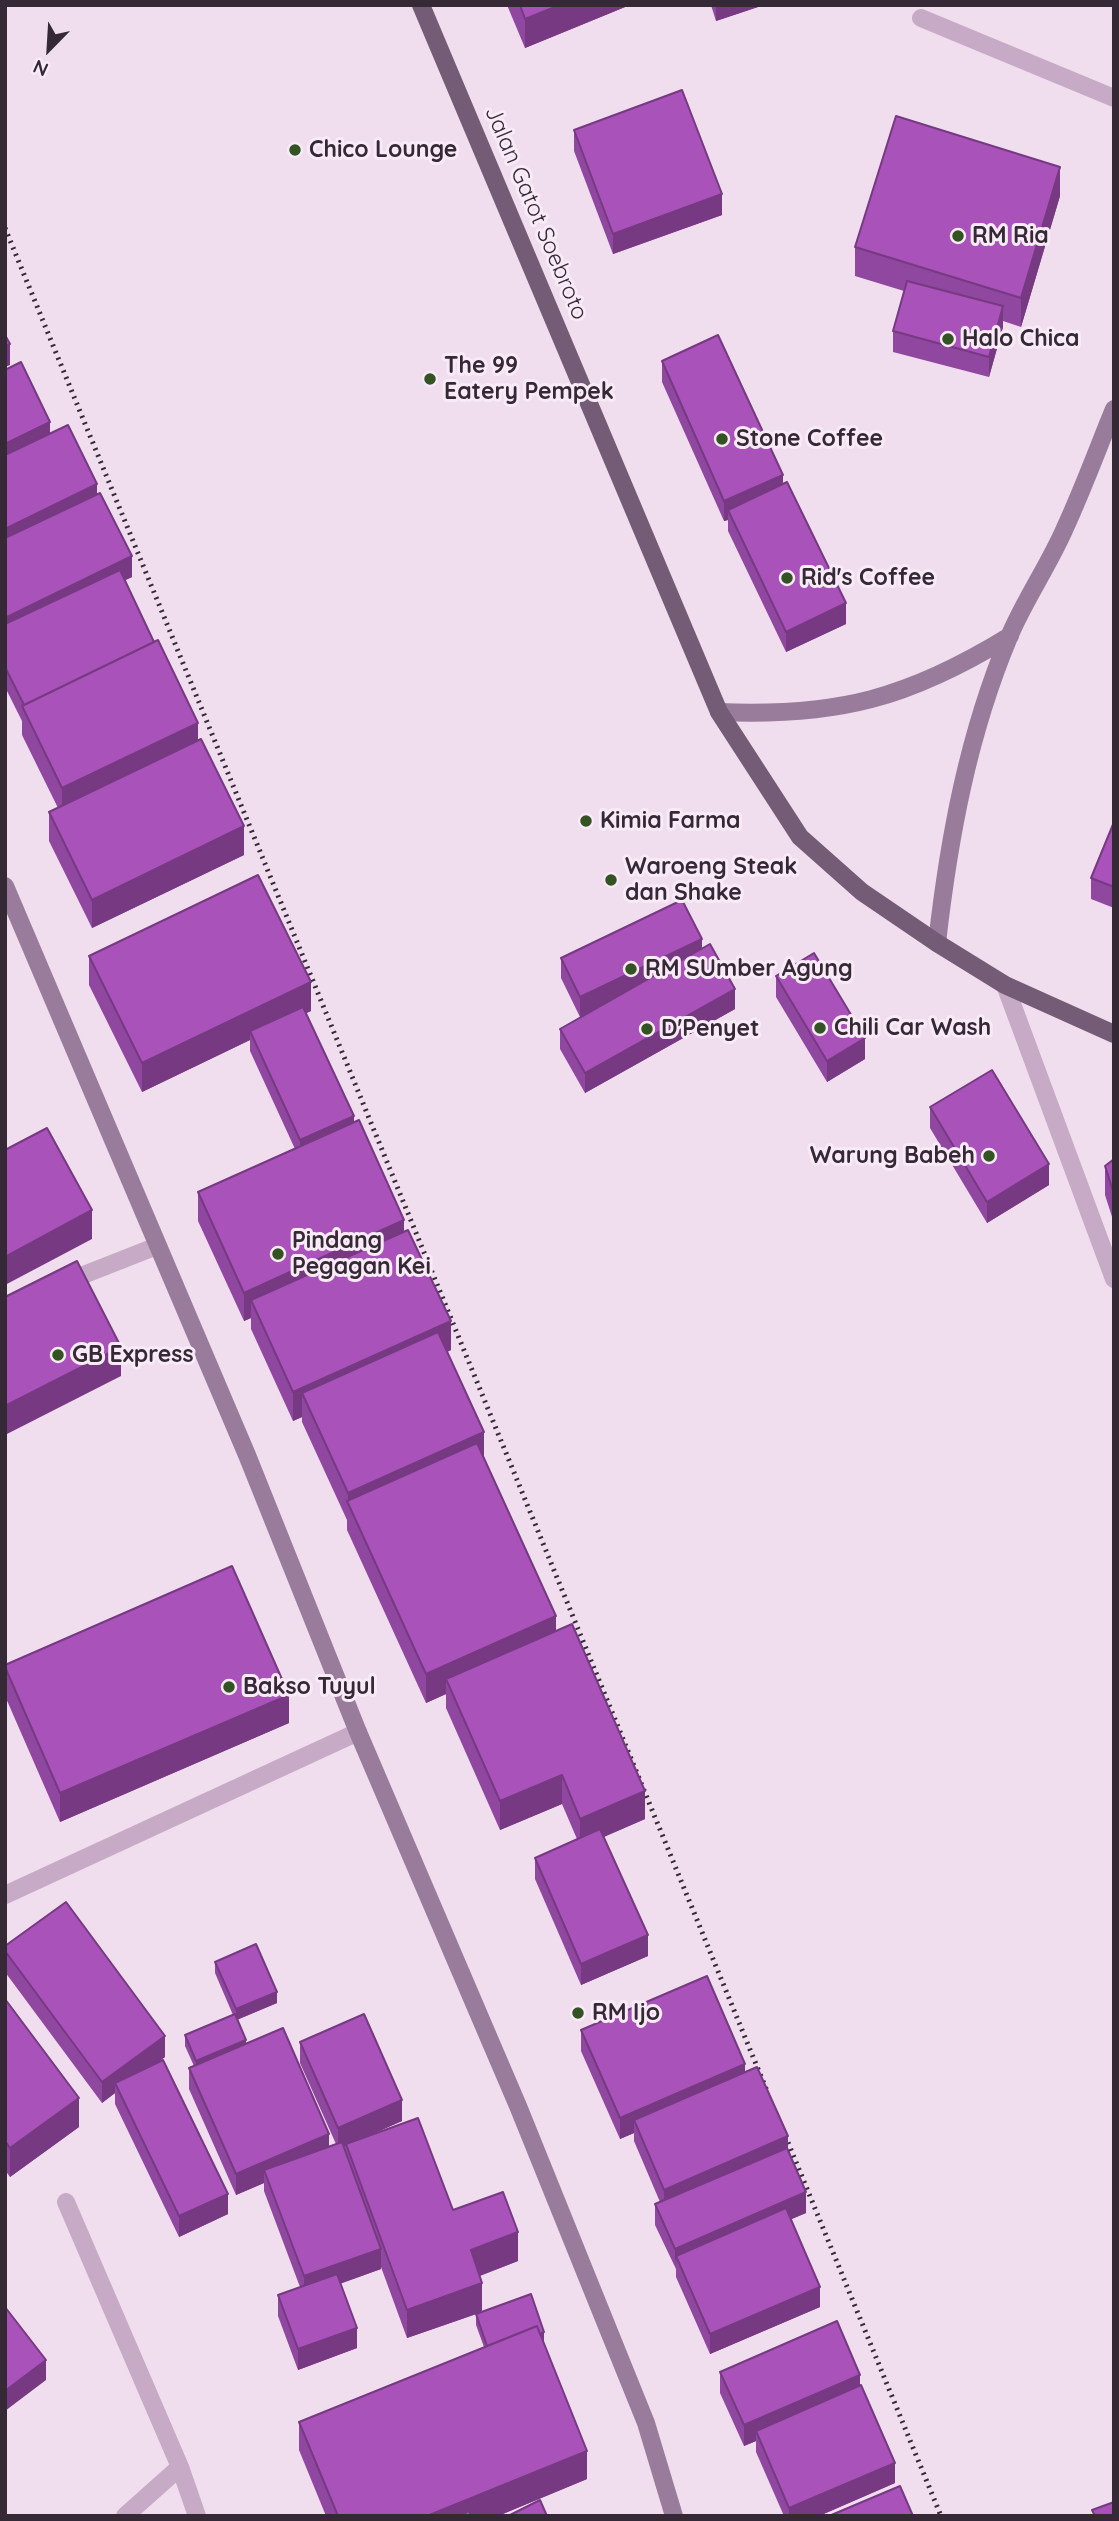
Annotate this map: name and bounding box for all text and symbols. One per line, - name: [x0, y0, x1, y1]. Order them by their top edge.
- north arrow: [14, 14, 84, 84]
- text: N: [29, 54, 52, 82]
- street label: Jalan Gatot Soebroto: [478, 102, 594, 324]
- place label: Chico Lounge: [309, 136, 457, 164]
- marker: Chico Lounge: [287, 142, 303, 158]
- place label: RM Ria: [972, 222, 1049, 250]
- marker: RM Ria: [950, 228, 966, 244]
- place label: Halo Chica: [962, 325, 1079, 353]
- marker: Halo Chica: [940, 331, 956, 347]
- place label: The 99 Eatery Pempek: [444, 352, 614, 406]
- marker: The 99 Eatery Pempek: [422, 371, 438, 387]
- place label: Stone Coffee: [736, 425, 883, 453]
- marker: Stone Coffee: [714, 431, 730, 447]
- place label: Rid's Coffee: [801, 564, 935, 592]
- marker: Rid's Coffee: [779, 570, 795, 586]
- place label: Kimia Farma: [600, 807, 741, 835]
- marker: Kimia Farma: [578, 813, 594, 829]
- place label: Waroeng Steak dan Shake: [625, 853, 797, 907]
- marker: Waroeng Steak dan Shake: [603, 872, 619, 888]
- place label: RM SUmber Agung: [645, 955, 853, 983]
- marker: RM SUmber Agung: [623, 961, 639, 977]
- place label: Chili Car Wash: [834, 1014, 991, 1042]
- place label: D'Penyet: [661, 1015, 759, 1043]
- marker: Chili Car Wash: [812, 1020, 828, 1036]
- marker: D'Penyet: [639, 1021, 655, 1037]
- place label: Warung Babeh: [810, 1142, 975, 1170]
- marker: Warung Babeh: [981, 1148, 997, 1164]
- place label: Pindang Pegagan Kei: [292, 1227, 431, 1281]
- marker: Pindang Pegagan Kei: [270, 1246, 286, 1262]
- place label: GB Express: [72, 1341, 194, 1369]
- marker: GB Express: [50, 1347, 66, 1363]
- place label: Bakso Tuyul: [243, 1673, 376, 1701]
- marker: Bakso Tuyul: [221, 1679, 237, 1695]
- place label: RM Ijo: [592, 1999, 660, 2027]
- marker: RM Ijo: [570, 2005, 586, 2021]

